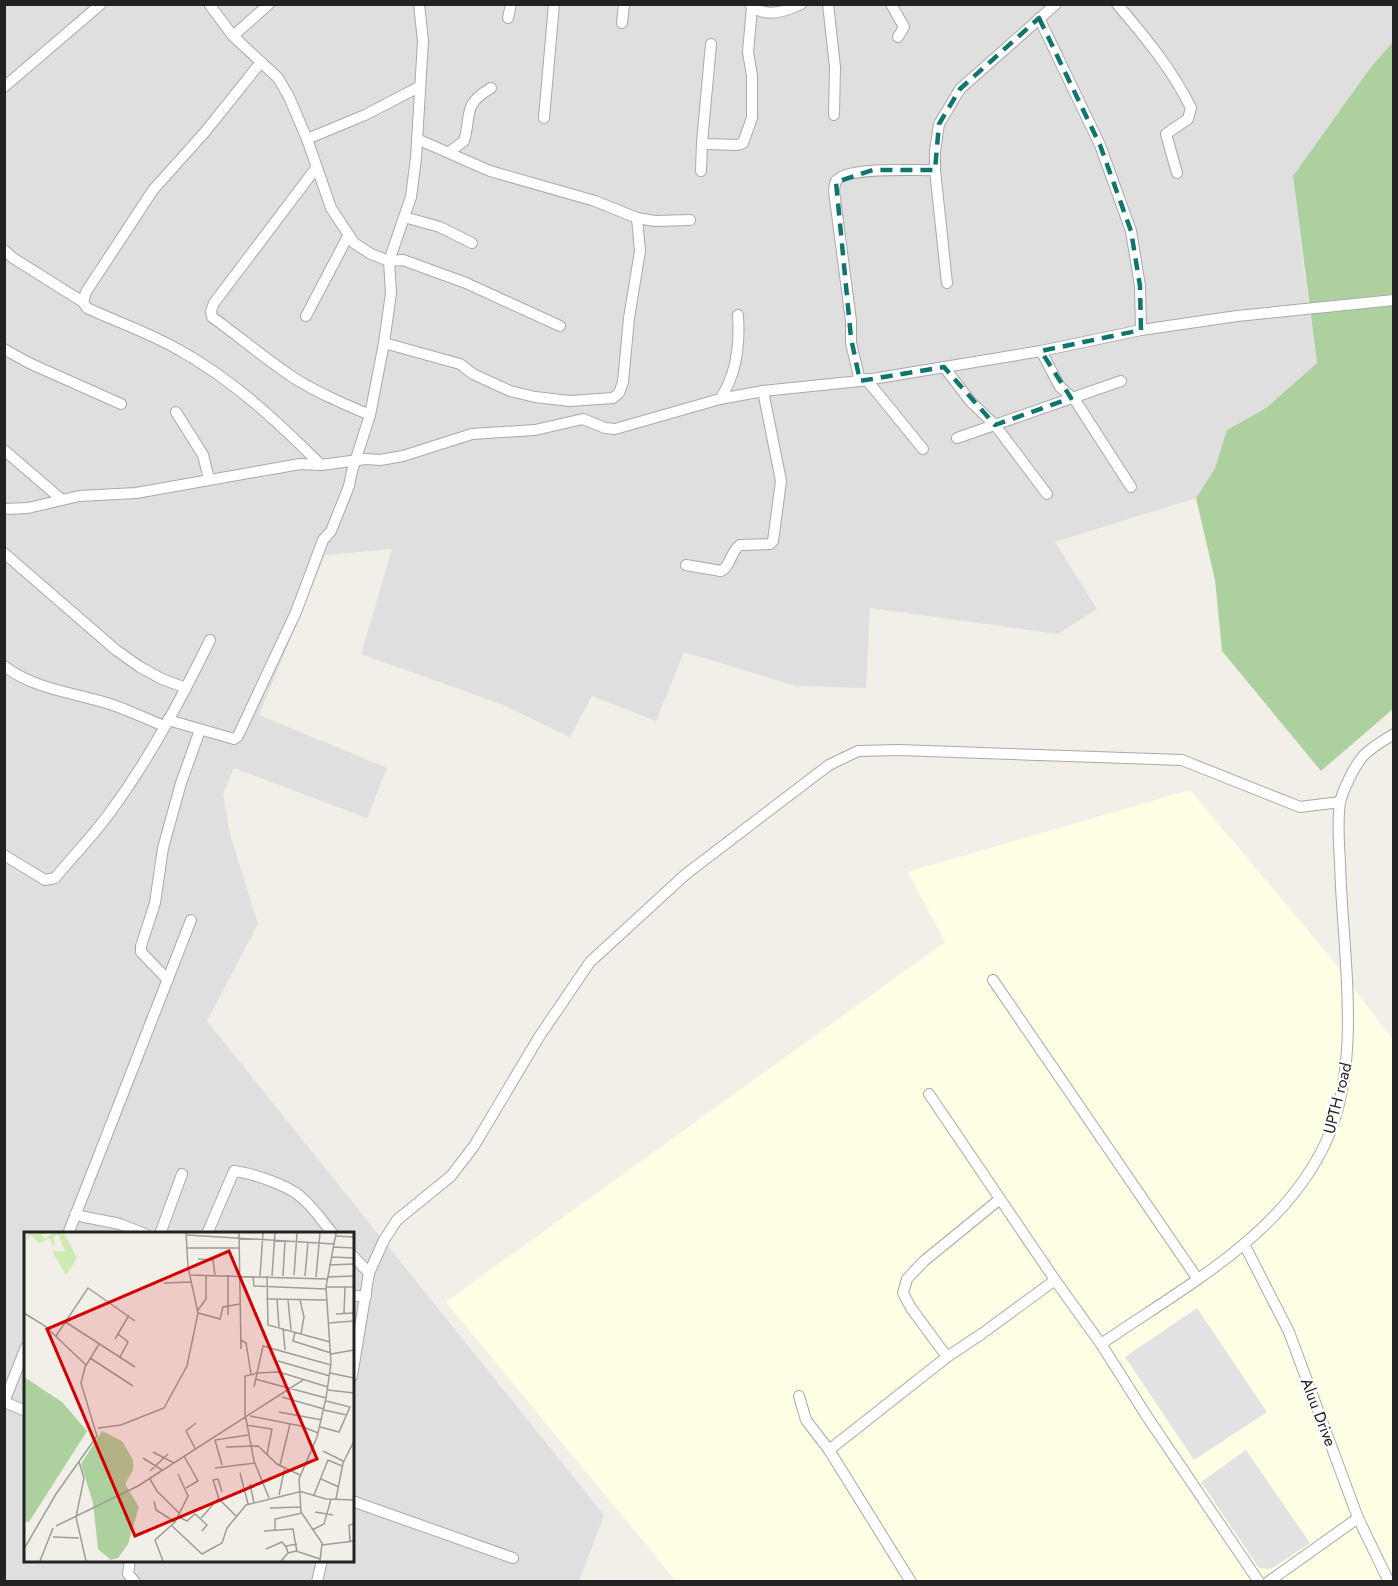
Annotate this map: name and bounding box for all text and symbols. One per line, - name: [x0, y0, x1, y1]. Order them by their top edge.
- street label: UPTH road: [1318, 1060, 1357, 1136]
- inset map: [24, 1232, 354, 1562]
- street label: Aluu Drive: [1295, 1375, 1342, 1450]

